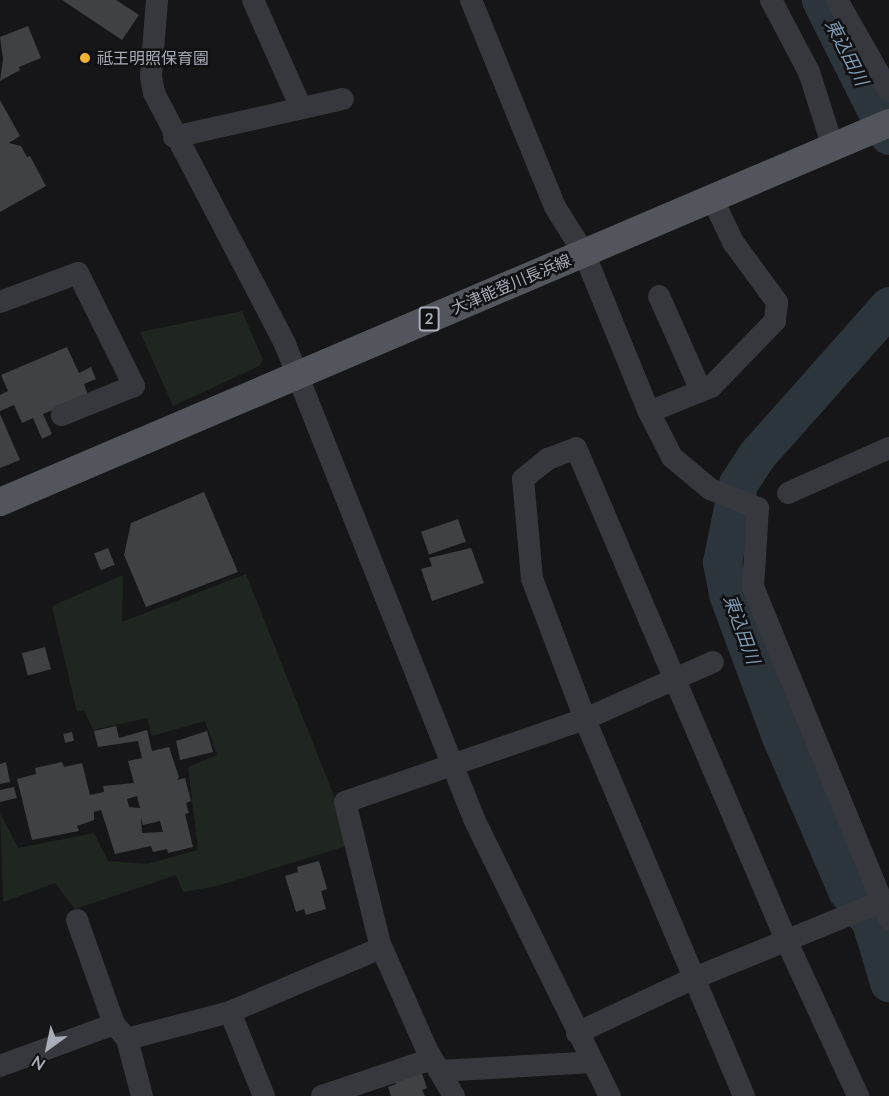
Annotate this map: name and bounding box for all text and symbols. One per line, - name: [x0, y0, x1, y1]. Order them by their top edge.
- water label: 東込田川: [821, 15, 873, 89]
- place label: 祗王明照保育園: [97, 48, 209, 68]
- marker: 祗王明照保育園: [78, 51, 92, 65]
- street label: 大津能登川長浜線: [448, 250, 574, 318]
- road number: 2: [418, 307, 440, 331]
- water label: 東込田川: [720, 591, 764, 667]
- north arrow: [18, 1018, 78, 1078]
- text: N: [28, 1052, 48, 1075]

